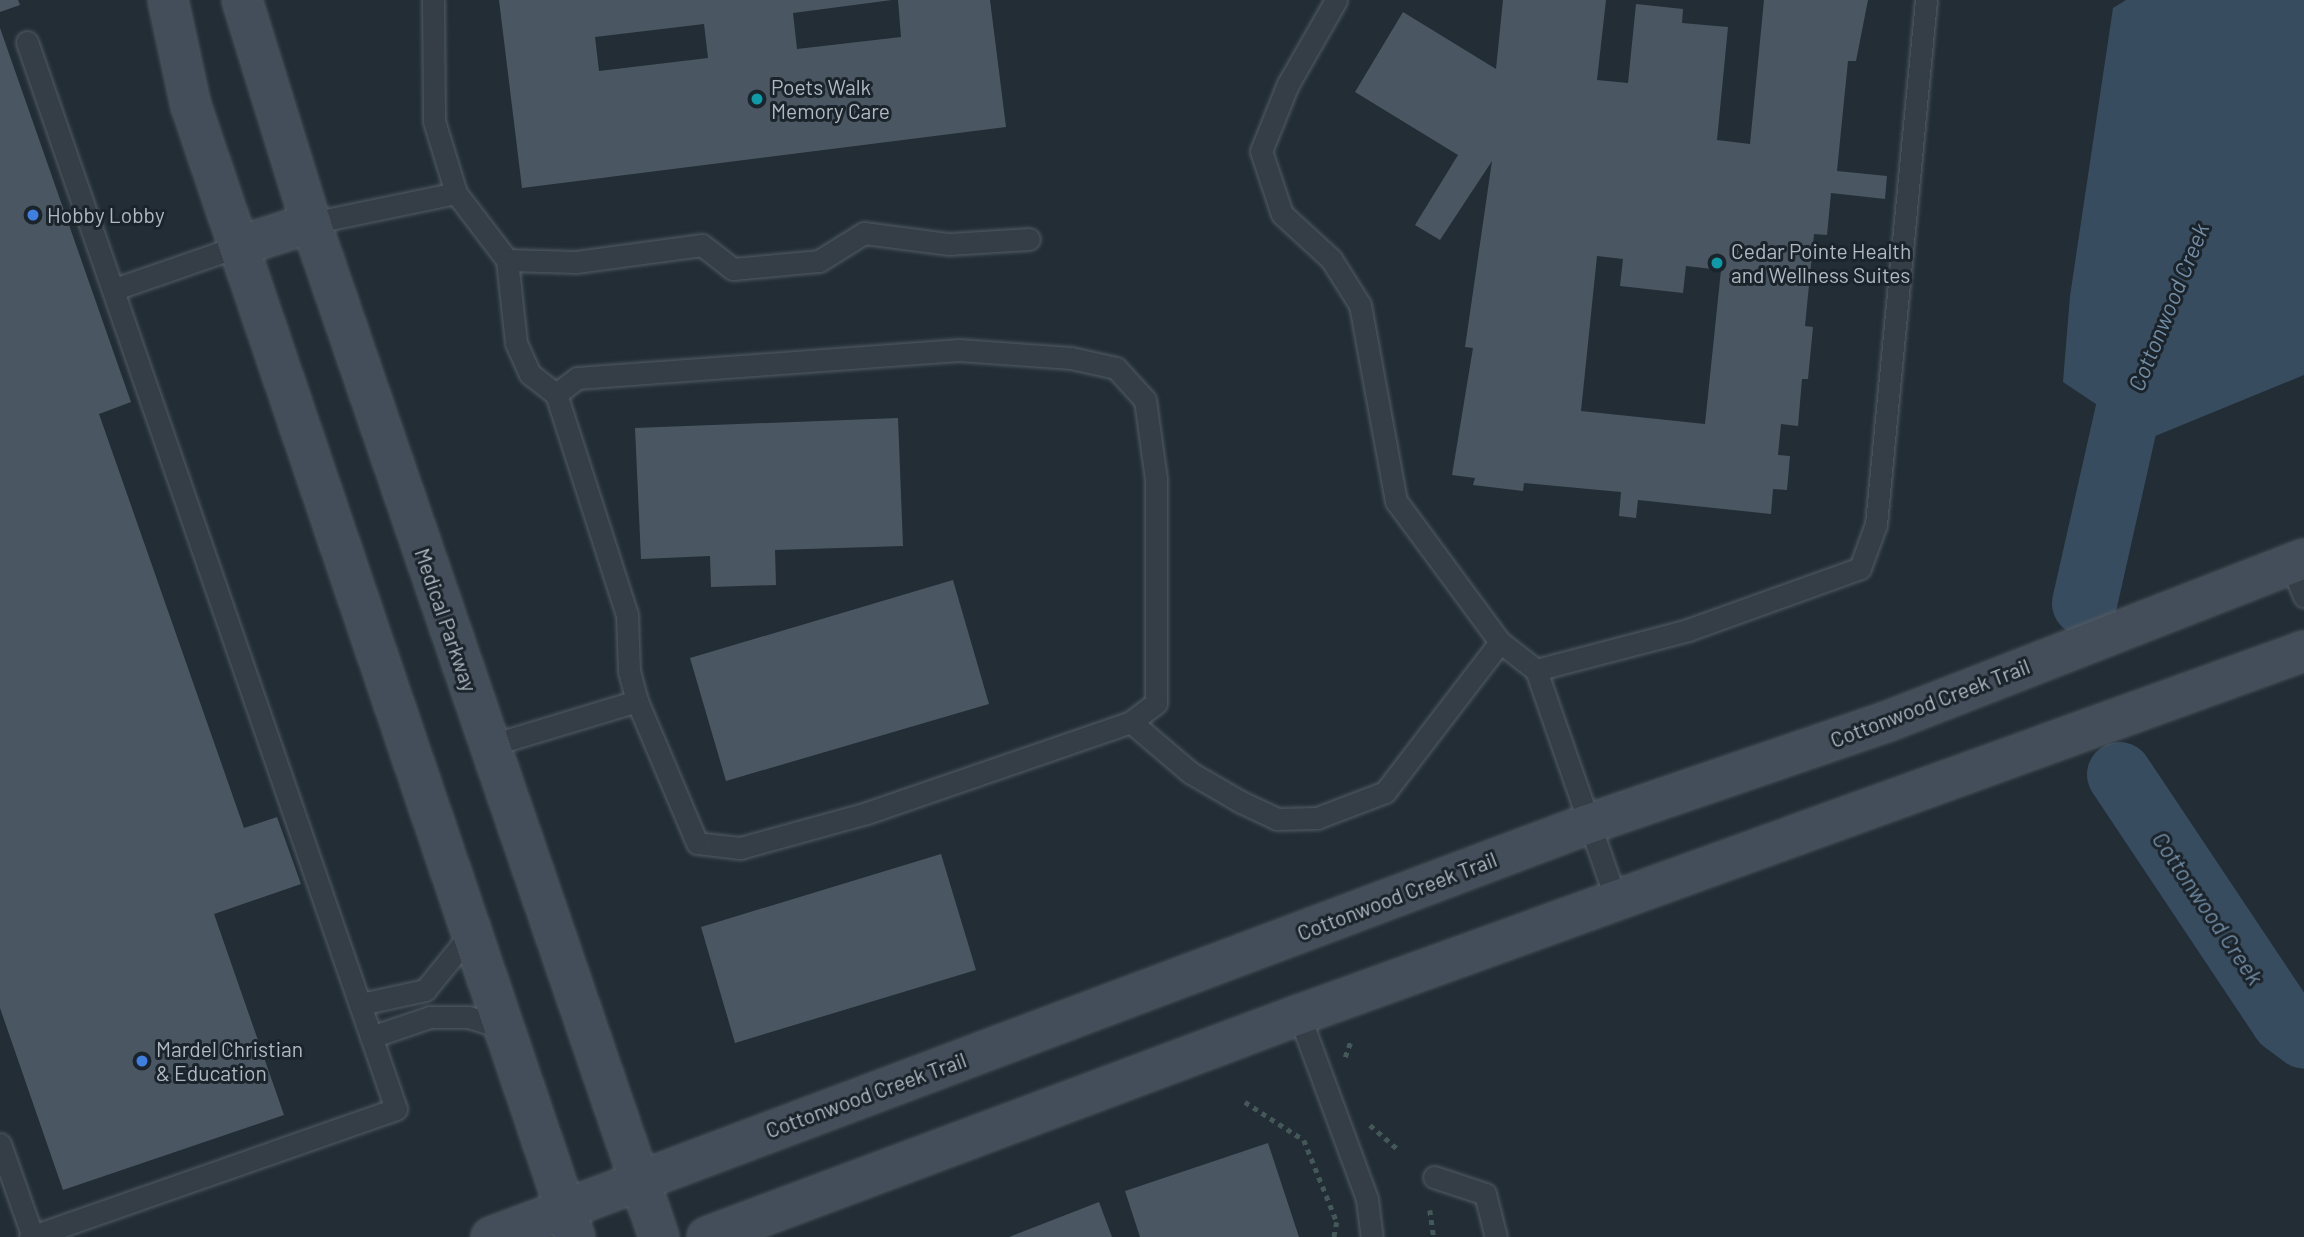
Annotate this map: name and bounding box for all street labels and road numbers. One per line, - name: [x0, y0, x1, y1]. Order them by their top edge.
- street label: Medical Parkway: [410, 545, 482, 695]
- street label: Cottonwood Creek Trail: [1827, 653, 2033, 753]
- street label: Cottonwood Creek Trail: [1294, 846, 1500, 946]
- street label: Cottonwood Creek Trail: [762, 1047, 970, 1143]

